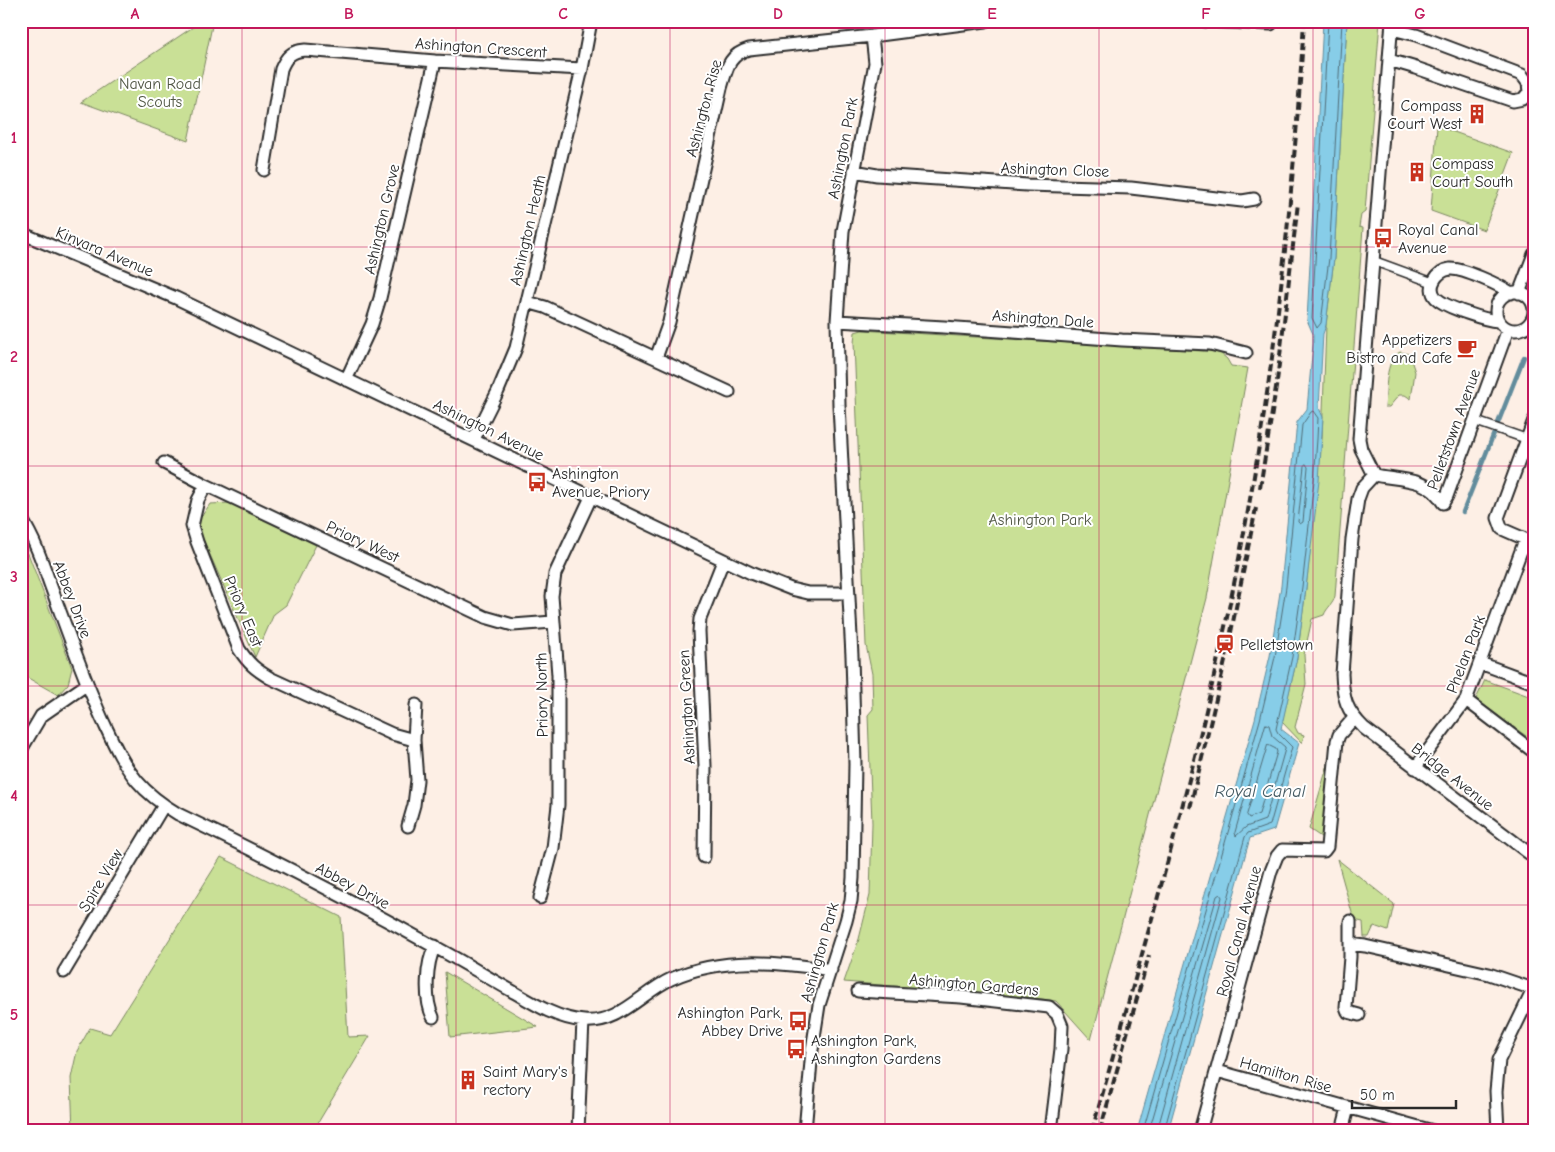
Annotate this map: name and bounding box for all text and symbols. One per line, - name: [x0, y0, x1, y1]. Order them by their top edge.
- text: A: [131, 5, 140, 23]
- text: B: [344, 5, 354, 23]
- text: C: [558, 5, 568, 23]
- text: D: [773, 5, 783, 23]
- text: E: [987, 5, 997, 23]
- text: F: [1201, 5, 1211, 23]
- text: G: [1414, 5, 1426, 23]
- street label: Ashington Crescent: [415, 34, 548, 62]
- street label: Ashington Rise: [682, 58, 726, 159]
- park label: Navan Road Scouts: [119, 75, 201, 111]
- street label: Ashington Park: [824, 96, 862, 200]
- place label: Compass Court West: [1387, 97, 1462, 133]
- building icon: Compass Court West: [1466, 103, 1488, 125]
- text: 1: [11, 129, 17, 147]
- place label: Compass Court South: [1432, 155, 1513, 191]
- street label: Ashington Close: [1000, 159, 1110, 181]
- building icon: Compass Court South: [1406, 161, 1428, 183]
- street label: Ashington Grove: [361, 162, 403, 276]
- street label: Ashington Heath: [506, 173, 549, 287]
- place label: Royal Canal Avenue: [1398, 221, 1478, 257]
- street label: Kinvara Avenue: [53, 223, 156, 281]
- bus stop icon: Royal Canal Avenue: [1372, 227, 1394, 249]
- street label: Ashington Dale: [991, 306, 1094, 332]
- place label: Appetizers Bistro and Cafe: [1346, 331, 1452, 367]
- cafe icon: Appetizers Bistro and Cafe: [1456, 337, 1478, 359]
- text: 2: [10, 348, 18, 366]
- street label: Pelletstown Avenue: [1424, 366, 1484, 492]
- street label: Ashington Avenue: [430, 395, 547, 465]
- place label: Ashington Avenue, Priory: [552, 465, 650, 501]
- bus stop icon: Ashington Avenue, Priory: [526, 471, 548, 493]
- park label: Ashington Park: [989, 511, 1092, 529]
- street label: Priory West: [323, 517, 402, 567]
- street label: Abbey Drive: [49, 558, 95, 641]
- text: 3: [10, 568, 18, 586]
- street label: Priory East: [220, 573, 266, 650]
- street label: Phelan Park: [1443, 613, 1489, 696]
- station icon: Pelletstown: [1214, 633, 1236, 655]
- place label: Pelletstown: [1240, 636, 1313, 654]
- street label: Ashington Green: [675, 649, 699, 765]
- street label: Priory North: [532, 652, 552, 738]
- street label: Bridge Avenue: [1408, 739, 1497, 814]
- water label: Royal Canal: [1215, 781, 1307, 802]
- text: 4: [10, 787, 18, 805]
- street label: Spire View: [75, 845, 127, 915]
- street label: Abbey Drive: [312, 859, 393, 913]
- street label: Royal Canal Avenue: [1213, 864, 1265, 999]
- street label: Ashington Park: [797, 900, 843, 1004]
- street label: Ashington Gardens: [908, 970, 1040, 1000]
- place label: Ashington Park, Abbey Drive: [677, 1004, 783, 1040]
- text: 5: [10, 1006, 18, 1024]
- bus stop icon: Ashington Park, Abbey Drive: [787, 1010, 809, 1032]
- place label: Ashington Park, Ashington Gardens: [811, 1032, 941, 1068]
- bus stop icon: Ashington Park, Ashington Gardens: [785, 1038, 807, 1060]
- street label: Hamilton Rise: [1238, 1053, 1334, 1097]
- place label: Saint Mary's rectory: [483, 1063, 568, 1099]
- building icon: Saint Mary's rectory: [457, 1069, 479, 1091]
- scale bar: [1352, 1077, 1456, 1109]
- text: 50 m: [1360, 1086, 1395, 1104]

